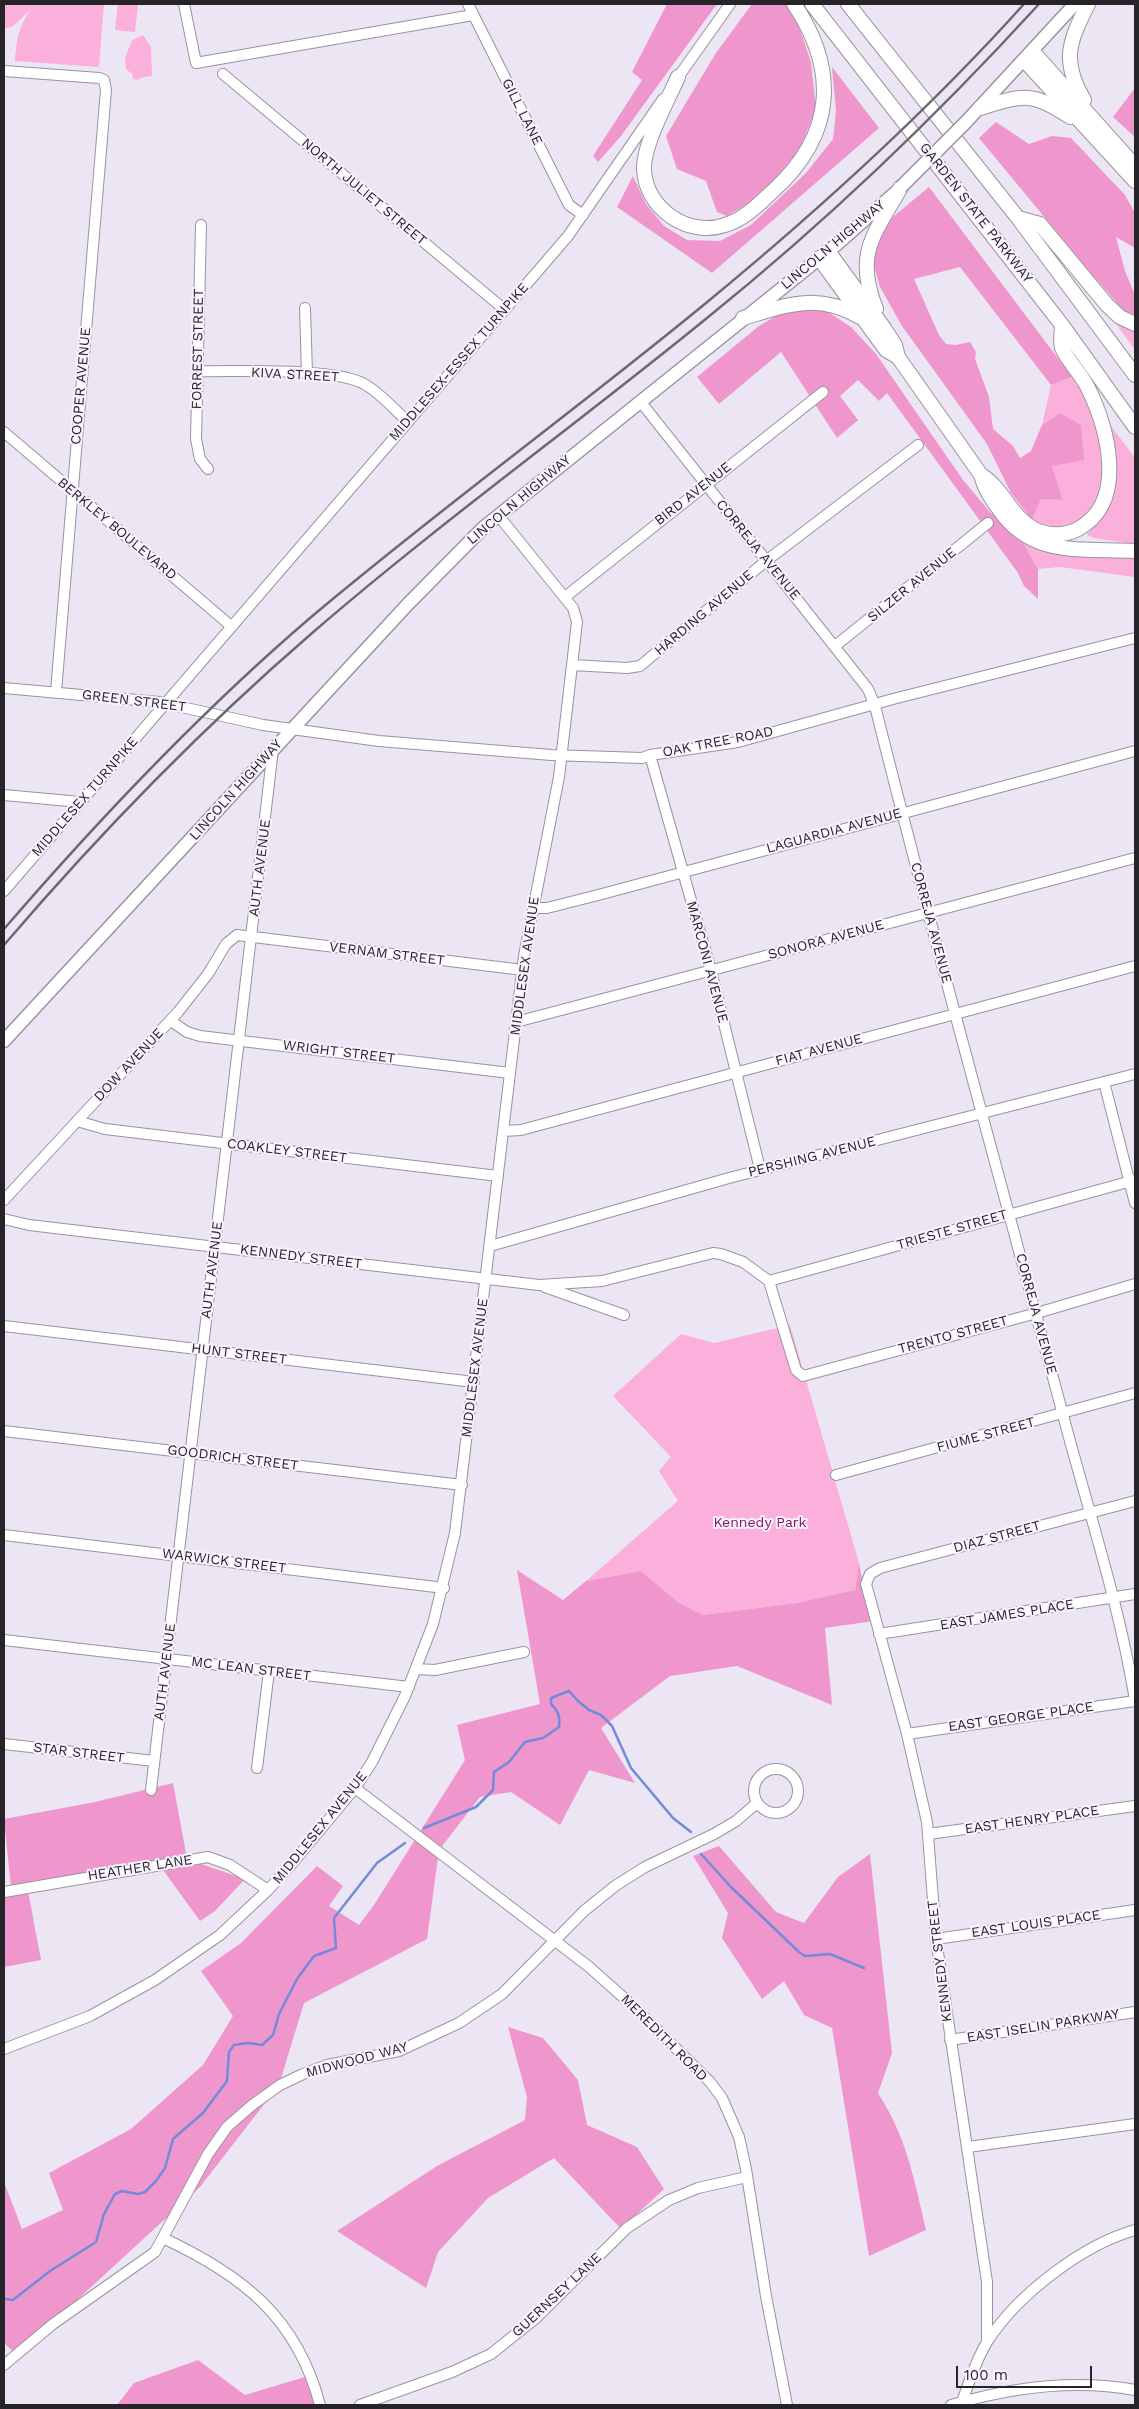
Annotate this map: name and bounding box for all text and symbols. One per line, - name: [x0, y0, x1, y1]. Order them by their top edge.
- street label: GILL LANE: [498, 76, 546, 148]
- street label: NORTH JULIET STREET: [298, 135, 430, 249]
- street label: GARDEN STATE PARKWAY: [916, 139, 1036, 287]
- street label: LINCOLN HIGHWAY: [778, 197, 888, 293]
- street label: MIDDLESEX-ESSEX TURNPIKE: [386, 280, 532, 444]
- street label: FORREST STREET: [189, 288, 207, 410]
- street label: COOPER AVENUE: [68, 327, 94, 445]
- street label: KIVA STREET: [251, 364, 339, 386]
- street label: LINCOLN HIGHWAY: [464, 452, 574, 548]
- street label: BIRD AVENUE: [651, 459, 735, 529]
- street label: BERKLEY BOULEVARD: [54, 474, 180, 584]
- street label: CORREJA AVENUE: [712, 496, 804, 604]
- street label: SILZER AVENUE: [864, 544, 960, 626]
- street label: HARDING AVENUE: [651, 567, 757, 659]
- street label: GREEN STREET: [81, 686, 187, 716]
- street label: OAK TREE ROAD: [661, 723, 775, 761]
- street label: MIDDLESEX TURNPIKE: [28, 734, 142, 860]
- street label: LINCOLN HIGHWAY: [186, 736, 286, 844]
- street label: LAGUARDIA AVENUE: [765, 805, 903, 857]
- street label: AUTH AVENUE: [246, 818, 274, 918]
- street label: CORREJA AVENUE: [907, 861, 955, 985]
- street label: MIDDLESEX AVENUE: [507, 895, 543, 1037]
- street label: MARCONI AVENUE: [683, 899, 731, 1025]
- street label: SONORA AVENUE: [766, 916, 886, 964]
- street label: VERNAM STREET: [328, 939, 446, 969]
- street label: DOW AVENUE: [91, 1025, 167, 1105]
- street label: FIAT AVENUE: [774, 1030, 864, 1070]
- street label: WRIGHT STREET: [282, 1037, 396, 1067]
- street label: PERSHING AVENUE: [746, 1133, 878, 1181]
- street label: COAKLEY STREET: [226, 1135, 348, 1167]
- street label: TRIESTE STREET: [895, 1206, 1009, 1254]
- street label: AUTH AVENUE: [198, 1220, 226, 1320]
- street label: KENNEDY STREET: [239, 1241, 363, 1273]
- street label: CORREJA AVENUE: [1012, 1252, 1060, 1376]
- street label: MIDDLESEX AVENUE: [458, 1297, 492, 1439]
- street label: TRENTO STREET: [896, 1312, 1010, 1358]
- street label: HUNT STREET: [190, 1340, 288, 1368]
- street label: FIUME STREET: [935, 1414, 1037, 1456]
- street label: GOODRICH STREET: [167, 1442, 299, 1474]
- park label: Kennedy Park: [714, 1515, 806, 1531]
- street label: DIAZ STREET: [951, 1517, 1043, 1557]
- street label: WARWICK STREET: [161, 1545, 287, 1577]
- street label: EAST JAMES PLACE: [939, 1596, 1075, 1634]
- street label: AUTH AVENUE: [151, 1622, 179, 1722]
- street label: MC LEAN STREET: [190, 1653, 312, 1685]
- street label: EAST GEORGE PLACE: [947, 1698, 1095, 1736]
- street label: STAR STREET: [32, 1739, 126, 1767]
- street label: MIDDLESEX AVENUE: [269, 1768, 371, 1888]
- street label: EAST HENRY PLACE: [964, 1802, 1100, 1838]
- street label: HEATHER LANE: [86, 1851, 194, 1885]
- street label: KENNEDY STREET: [924, 1899, 956, 2023]
- street label: EAST LOUIS PLACE: [970, 1907, 1102, 1941]
- street label: MEREDITH ROAD: [617, 1991, 711, 2085]
- street label: EAST ISELIN PARKWAY: [965, 2006, 1121, 2046]
- street label: MIDWOOD WAY: [304, 2038, 410, 2082]
- street label: GUERNSEY LANE: [509, 2249, 605, 2341]
- scale bar: [959, 2356, 1095, 2388]
- text: 100 m: [964, 2366, 1008, 2384]

